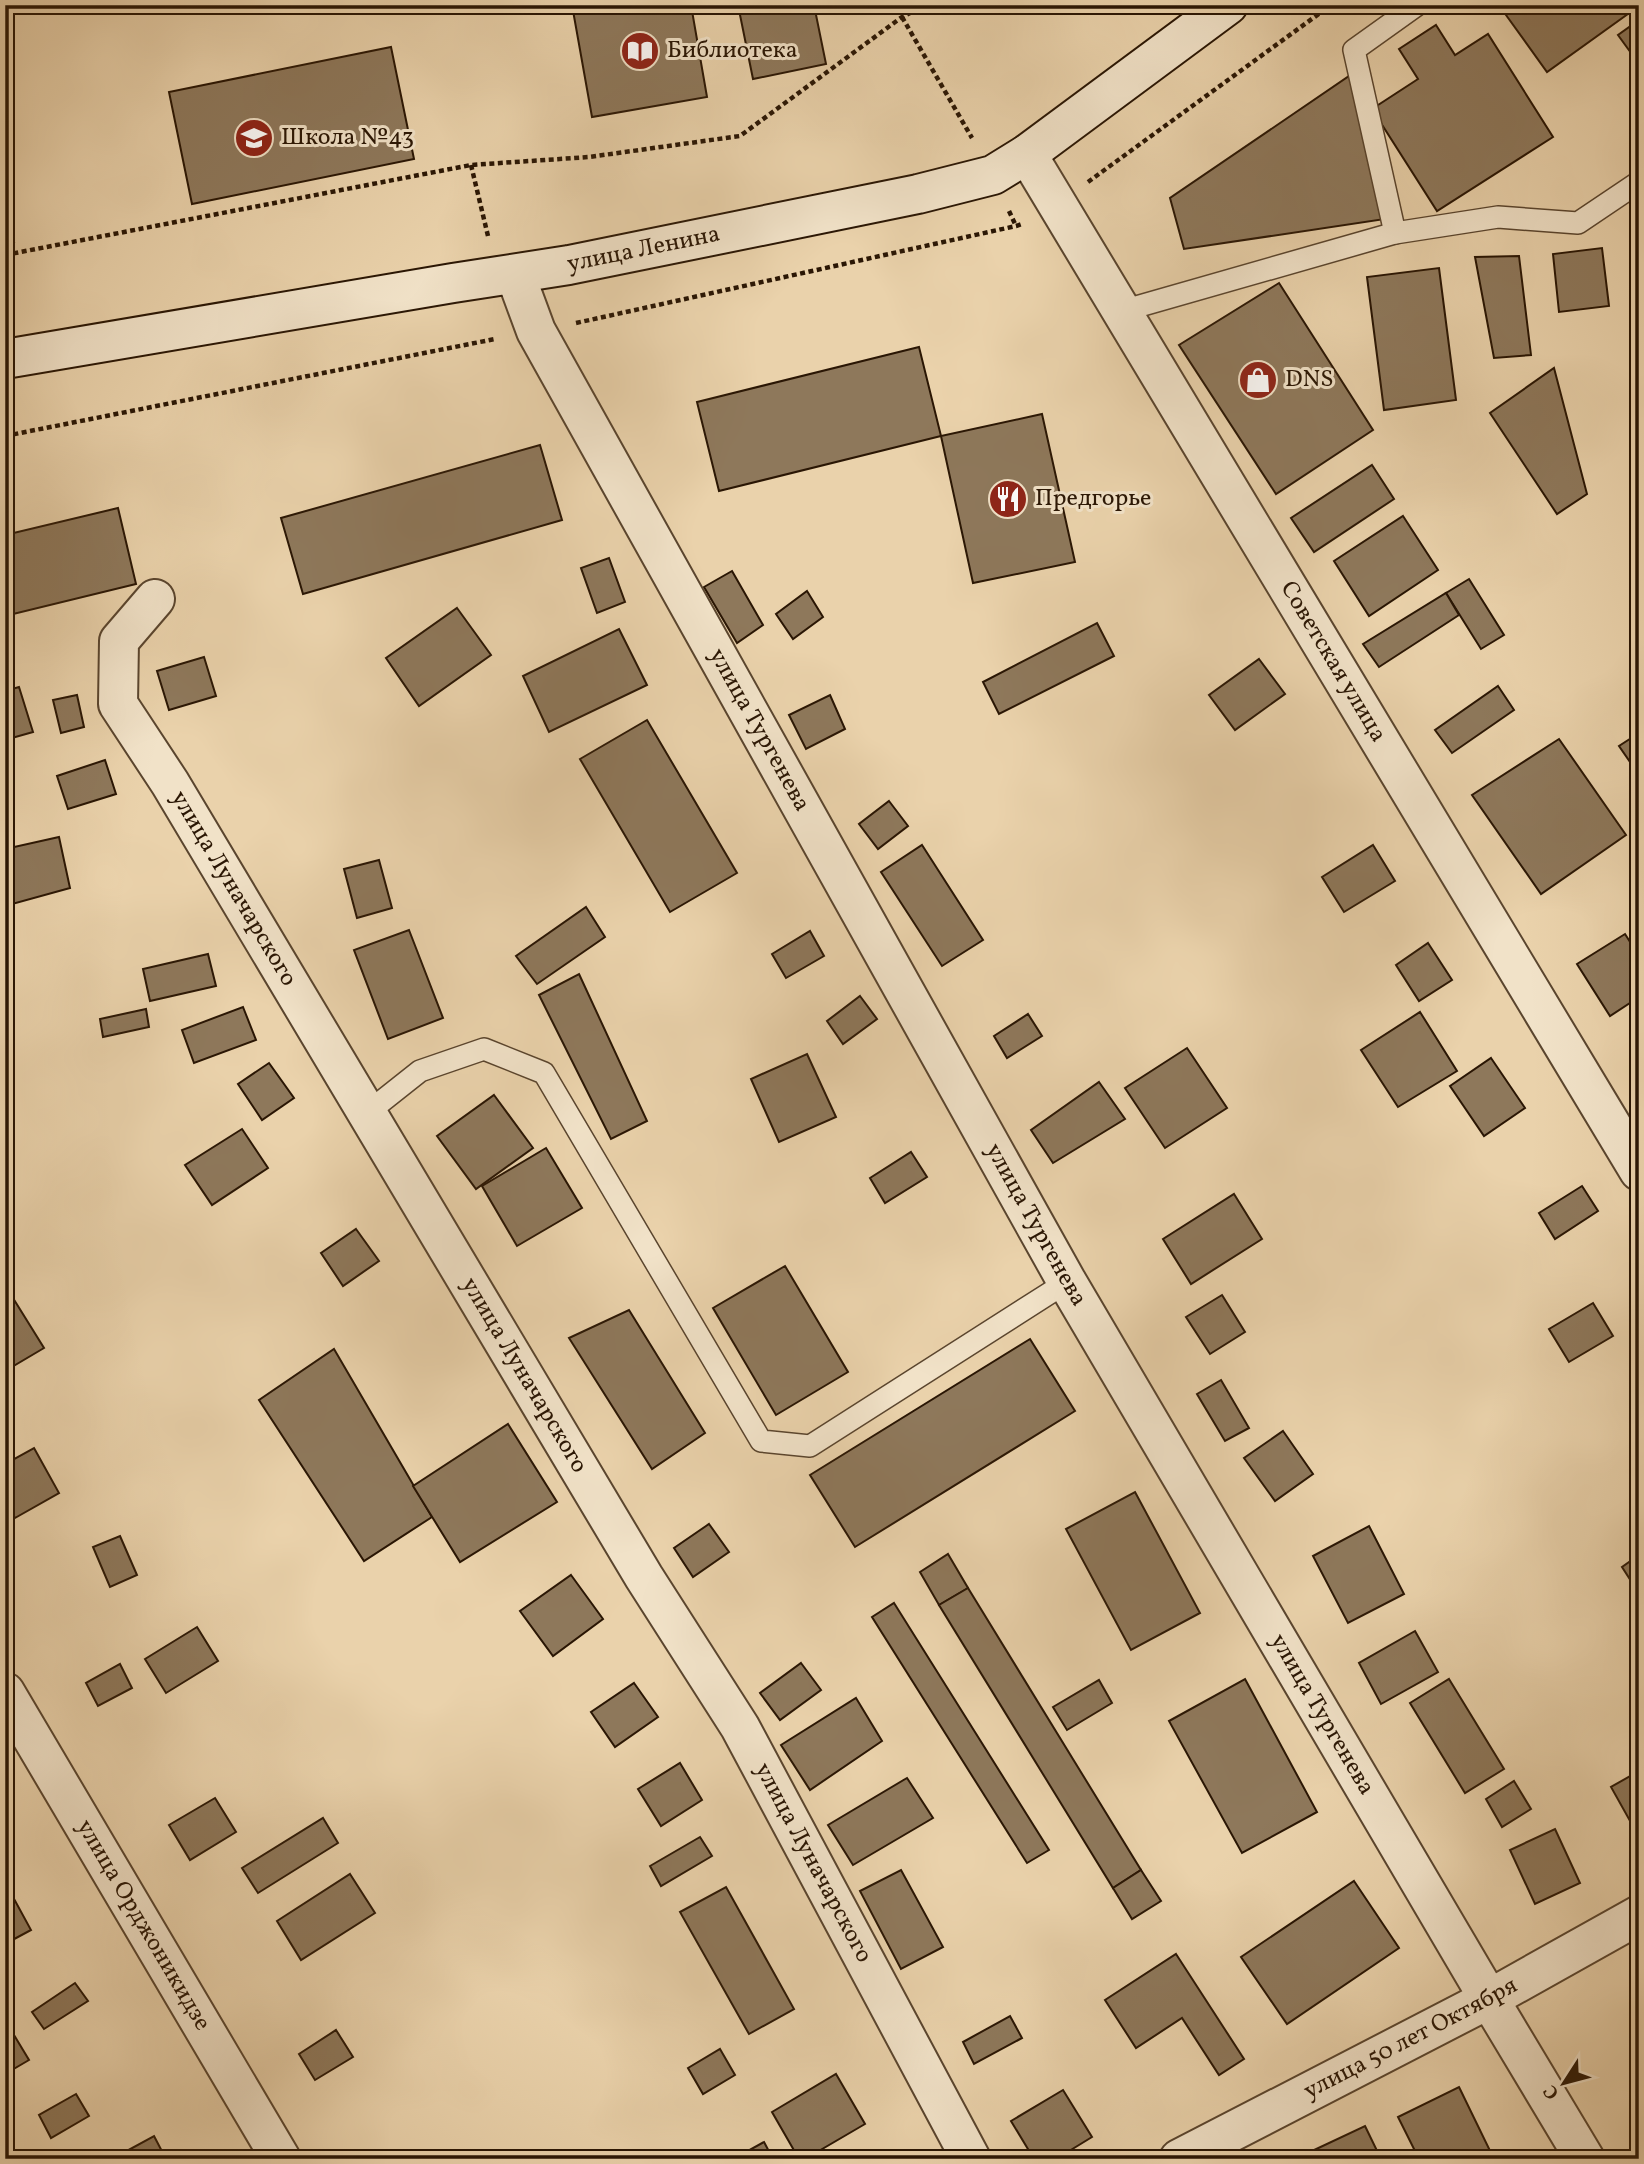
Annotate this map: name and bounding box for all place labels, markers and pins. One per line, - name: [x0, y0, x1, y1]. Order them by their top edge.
- library icon: Библиотека: [619, 30, 661, 72]
- place label: Библиотека: [667, 34, 798, 68]
- school or university icon: Школа №43: [233, 117, 275, 159]
- place label: Школа №43: [281, 121, 414, 155]
- shop icon: DNS: [1237, 359, 1279, 401]
- place label: DNS: [1285, 363, 1334, 397]
- restaurant icon: Предгорье: [987, 478, 1029, 520]
- place label: Предгорье: [1035, 482, 1151, 516]

